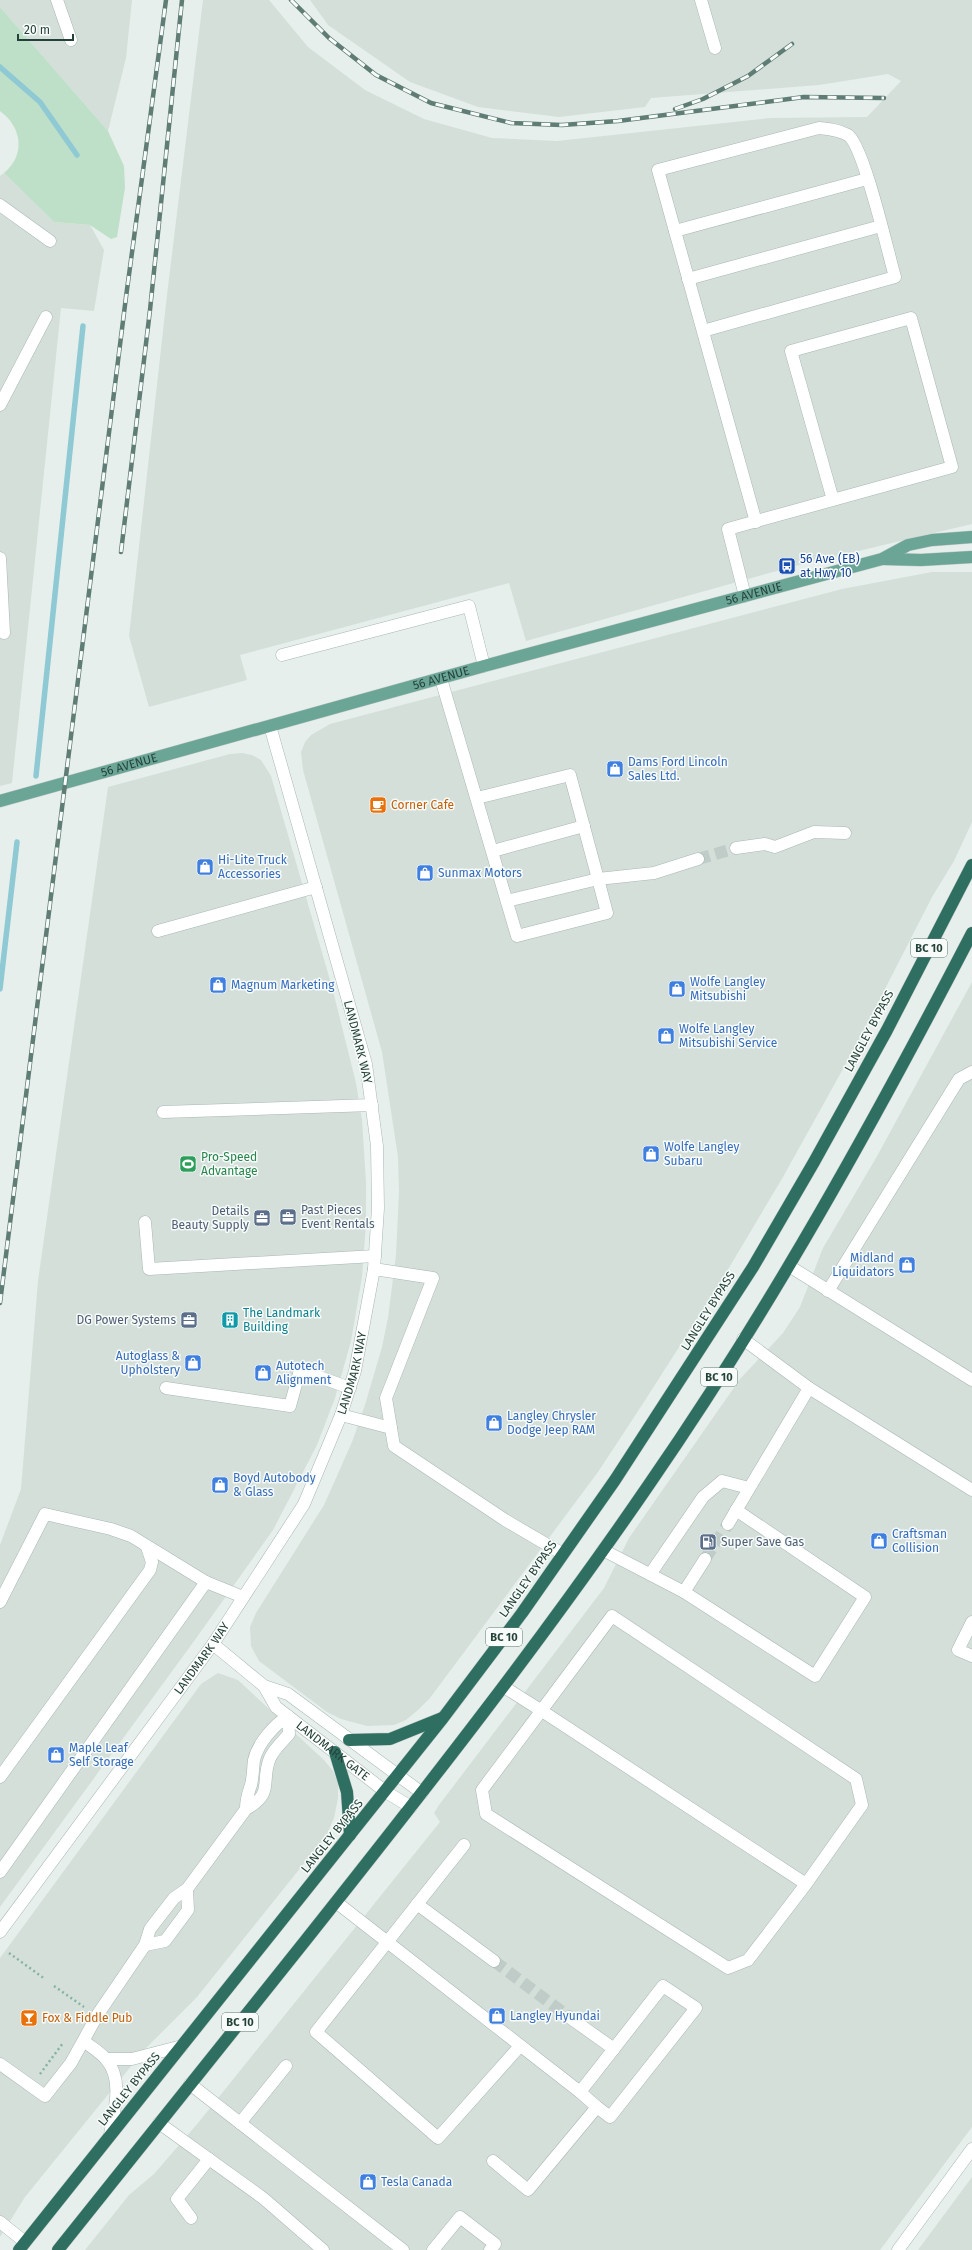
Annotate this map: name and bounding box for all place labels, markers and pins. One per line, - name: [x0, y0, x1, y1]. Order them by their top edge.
- place label: 56 Ave (EB) at Hwy 10: [800, 552, 860, 580]
- bus stop icon: 56 Ave (EB) at Hwy 10: [777, 556, 797, 576]
- place label: Dams Ford Lincoln Sales Ltd.: [628, 755, 728, 783]
- shop icon: Dams Ford Lincoln Sales Ltd.: [605, 759, 625, 779]
- cafe icon: Corner Cafe: [368, 795, 388, 815]
- place label: Corner Cafe: [391, 798, 454, 812]
- place label: Hi-Lite Truck Accessories: [218, 853, 288, 881]
- shop icon: Hi-Lite Truck Accessories: [195, 857, 215, 877]
- shop icon: Sunmax Motors: [415, 863, 435, 883]
- place label: Sunmax Motors: [438, 866, 522, 880]
- shop icon: Magnum Marketing: [208, 975, 228, 995]
- place label: Wolfe Langley Mitsubishi: [690, 975, 766, 1003]
- place label: Magnum Marketing: [231, 978, 335, 992]
- shop icon: Wolfe Langley Mitsubishi: [667, 979, 687, 999]
- place label: Wolfe Langley Mitsubishi Service: [679, 1022, 777, 1050]
- shop icon: Wolfe Langley Mitsubishi Service: [656, 1026, 676, 1046]
- place label: Wolfe Langley Subaru: [664, 1140, 740, 1168]
- shop icon: Wolfe Langley Subaru: [641, 1144, 661, 1164]
- place label: Pro-Speed Advantage: [201, 1150, 258, 1178]
- sports icon: Pro-Speed Advantage: [178, 1154, 198, 1174]
- place label: Past Pieces Event Rentals: [301, 1203, 375, 1231]
- place label: Details Beauty Supply: [171, 1204, 249, 1232]
- office icon: Past Pieces Event Rentals: [278, 1207, 298, 1227]
- office icon: Details Beauty Supply: [252, 1208, 272, 1228]
- place label: Midland Liquidators: [832, 1251, 894, 1279]
- shop icon: Midland Liquidators: [897, 1255, 917, 1275]
- place label: The Landmark Building: [243, 1306, 321, 1334]
- office icon: DG Power Systems: [179, 1310, 199, 1330]
- building icon: The Landmark Building: [220, 1310, 240, 1330]
- place label: DG Power Systems: [77, 1313, 176, 1327]
- place label: Autoglass & Upholstery: [116, 1349, 180, 1377]
- shop icon: Autoglass & Upholstery: [183, 1353, 203, 1373]
- place label: Autotech Alignment: [276, 1359, 332, 1387]
- shop icon: Autotech Alignment: [253, 1363, 273, 1383]
- place label: Langley Chrysler Dodge Jeep RAM: [507, 1409, 596, 1437]
- shop icon: Langley Chrysler Dodge Jeep RAM: [484, 1413, 504, 1433]
- place label: Boyd Autobody & Glass: [233, 1471, 316, 1499]
- shop icon: Boyd Autobody & Glass: [210, 1475, 230, 1495]
- place label: Craftsman Collision: [892, 1527, 947, 1555]
- shop icon: Craftsman Collision: [869, 1531, 889, 1551]
- fuel station icon: Super Save Gas: [698, 1532, 718, 1552]
- place label: Super Save Gas: [721, 1535, 804, 1549]
- place label: Maple Leaf Self Storage: [69, 1741, 134, 1769]
- shop icon: Maple Leaf Self Storage: [46, 1745, 66, 1765]
- shop icon: Langley Hyundai: [487, 2006, 507, 2026]
- bar icon: Fox & Fiddle Pub: [19, 2008, 39, 2028]
- place label: Langley Hyundai: [510, 2009, 600, 2023]
- place label: Fox & Fiddle Pub: [42, 2011, 132, 2025]
- shop icon: Tesla Canada: [358, 2172, 378, 2192]
- place label: Tesla Canada: [381, 2175, 452, 2189]

